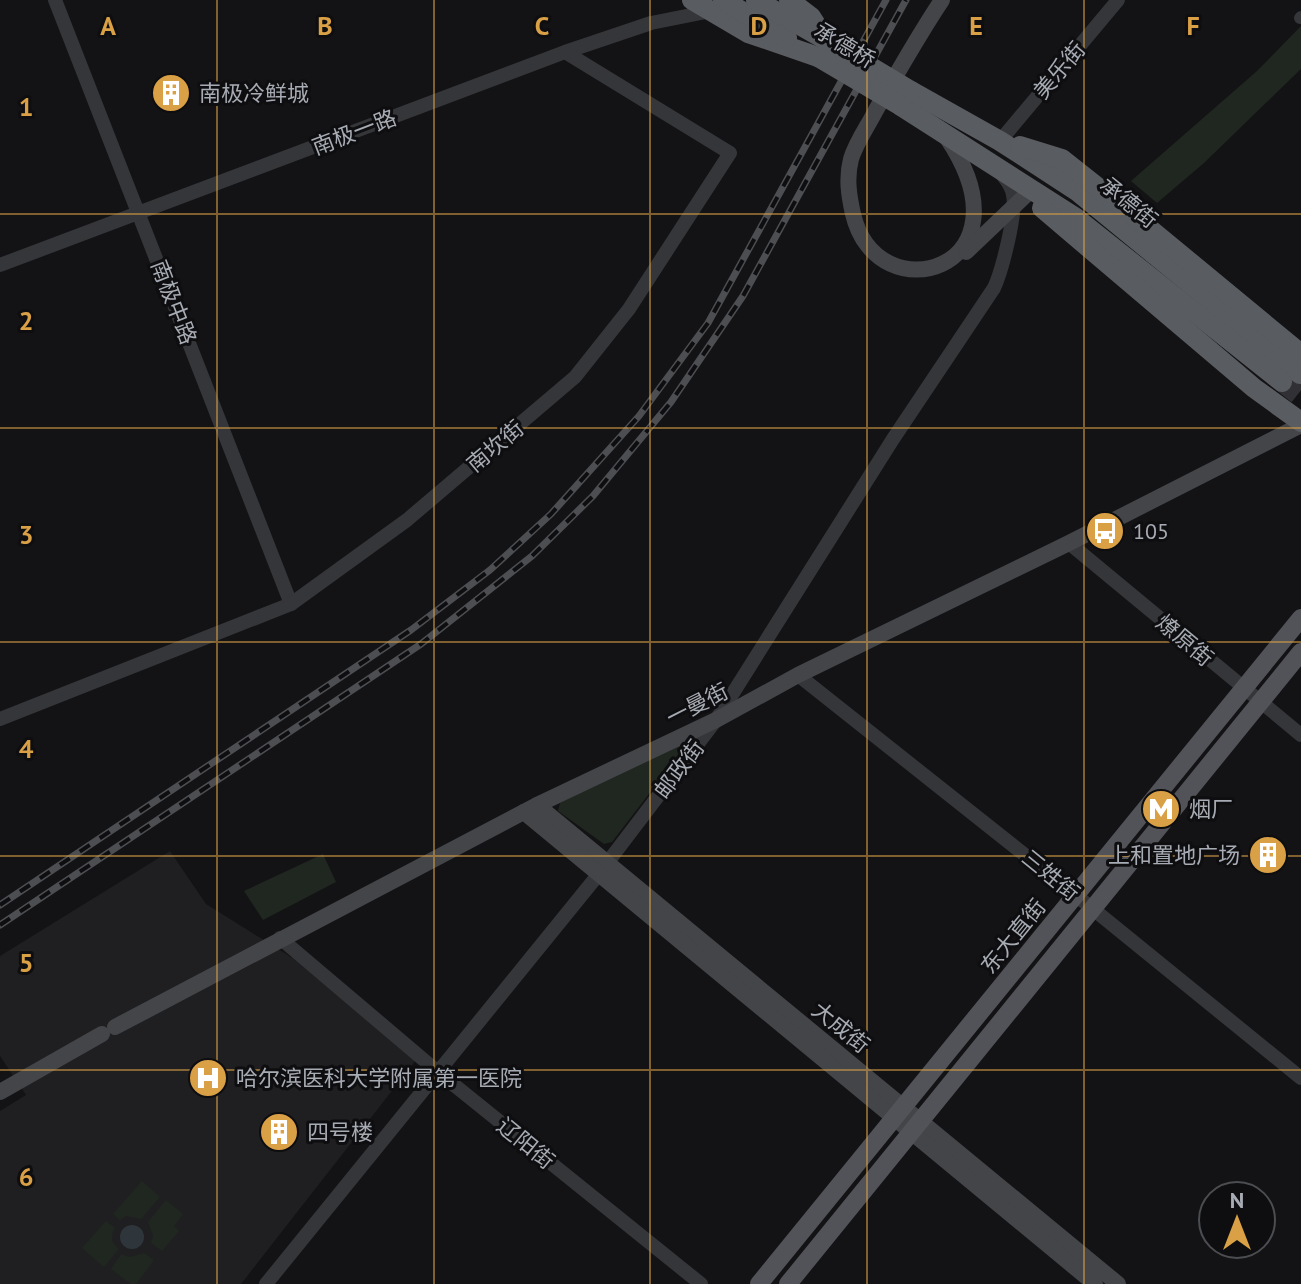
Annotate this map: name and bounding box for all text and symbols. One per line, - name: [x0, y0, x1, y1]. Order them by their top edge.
- text: A: [100, 9, 116, 42]
- text: B: [317, 9, 333, 42]
- text: C: [535, 9, 549, 42]
- text: D: [751, 9, 767, 42]
- text: E: [969, 9, 983, 42]
- text: F: [1186, 9, 1200, 42]
- street label: 承德桥: [809, 16, 881, 74]
- street label: 美乐街: [1027, 36, 1091, 104]
- building icon: 南极冷鲜城: [150, 72, 192, 114]
- place label: 南极冷鲜城: [199, 79, 309, 107]
- text: 1: [19, 90, 33, 123]
- street label: 南极一路: [308, 103, 400, 161]
- street label: 承德街: [1095, 170, 1163, 234]
- street label: 南极中路: [145, 256, 203, 348]
- text: 2: [19, 304, 33, 337]
- street label: 南坎街: [461, 414, 529, 478]
- bus stop icon: 105: [1084, 510, 1126, 552]
- place label: 105: [1133, 517, 1169, 545]
- text: 3: [19, 518, 33, 551]
- street label: 燎原街: [1151, 608, 1219, 672]
- street label: 一曼街: [661, 677, 733, 731]
- text: 4: [19, 732, 34, 765]
- street label: 邮政街: [648, 734, 710, 804]
- metro station icon: 烟厂: [1140, 788, 1182, 830]
- place label: 烟厂: [1189, 795, 1233, 823]
- building icon: 上和置地广场: [1247, 834, 1289, 876]
- place label: 上和置地广场: [1108, 841, 1240, 869]
- street label: 三姓街: [1017, 843, 1085, 907]
- street label: 东大直街: [974, 893, 1052, 979]
- text: 5: [19, 946, 33, 979]
- street label: 大成街: [807, 995, 875, 1059]
- hospital icon: 哈尔滨医科大学附属第一医院: [187, 1057, 229, 1099]
- place label: 哈尔滨医科大学附属第一医院: [236, 1064, 522, 1092]
- building icon: 四号楼: [258, 1111, 300, 1153]
- street label: 辽阳街: [492, 1111, 560, 1175]
- place label: 四号楼: [307, 1118, 373, 1146]
- text: 6: [19, 1160, 33, 1193]
- north arrow: [1197, 1180, 1277, 1260]
- text: N: [1230, 1186, 1244, 1214]

